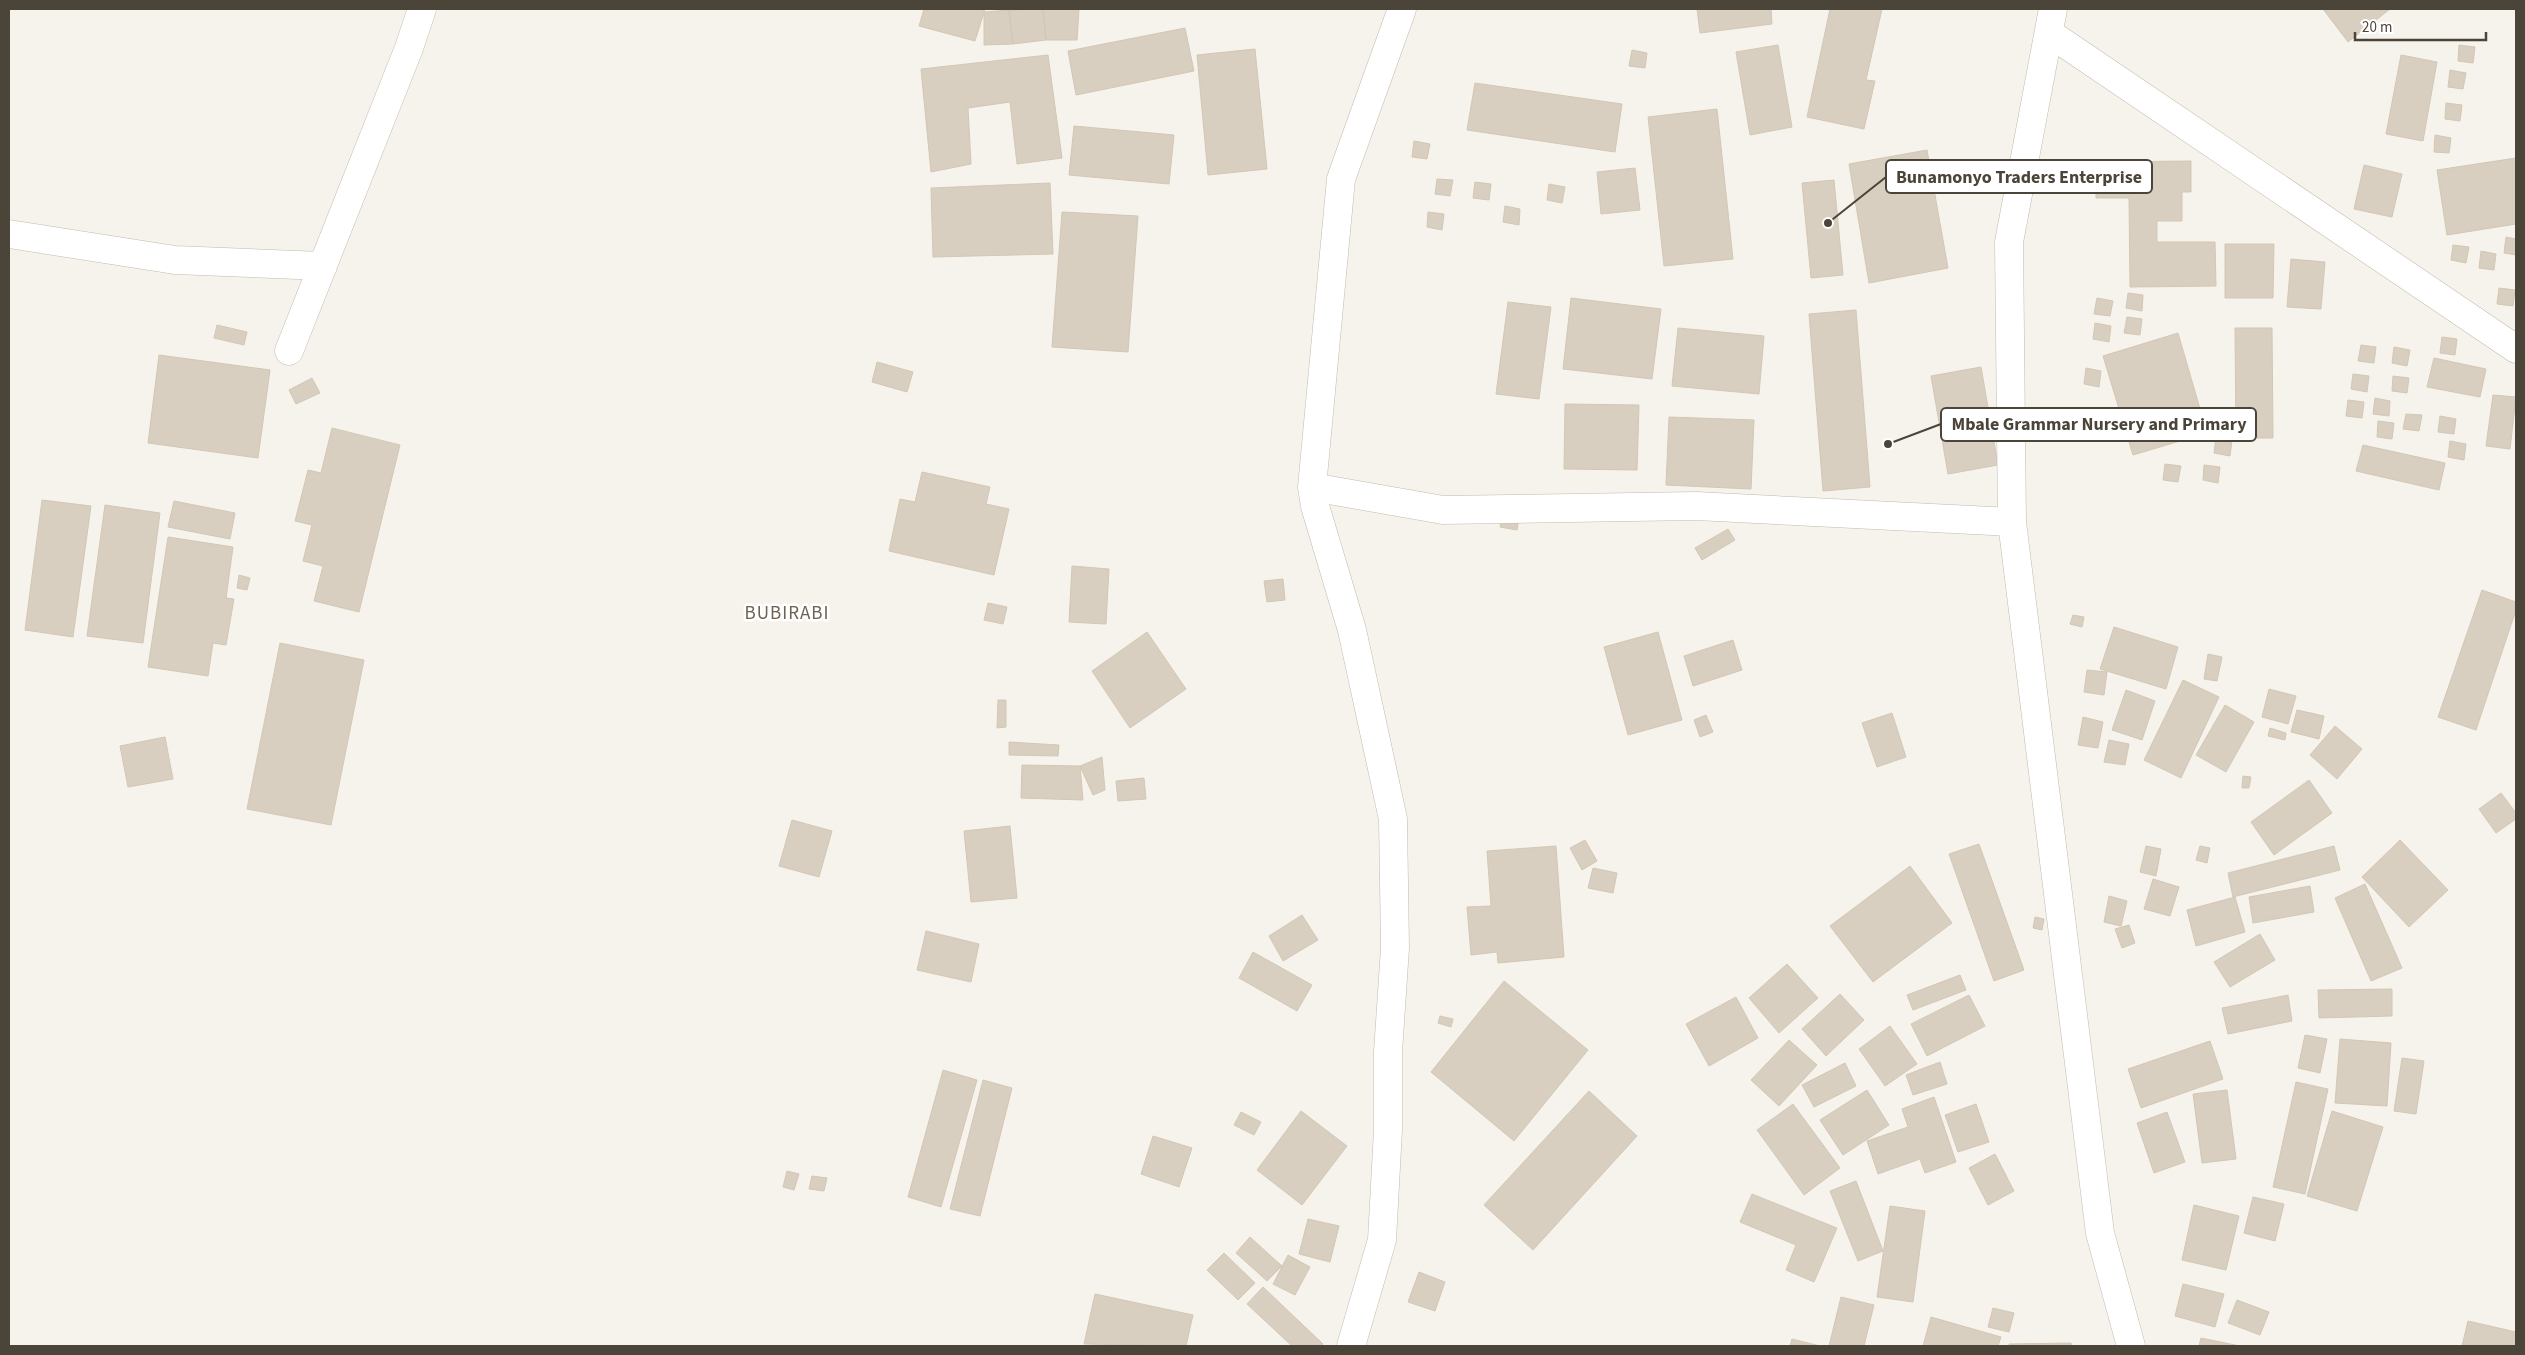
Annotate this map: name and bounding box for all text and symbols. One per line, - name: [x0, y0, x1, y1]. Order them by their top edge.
- scale bar: [2355, 10, 2486, 42]
- text: 20 m: [2362, 17, 2392, 38]
- callout: Bunamonyo Traders Enterprise: [1886, 160, 2152, 193]
- text: Bunamonyo Traders Enterprise: [1896, 165, 2142, 190]
- callout: Mbale Grammar Nursery and Primary: [1941, 408, 2256, 441]
- text: Mbale Grammar Nursery and Primary: [1951, 412, 2247, 437]
- district label: BUBIRABI: [745, 600, 829, 627]

